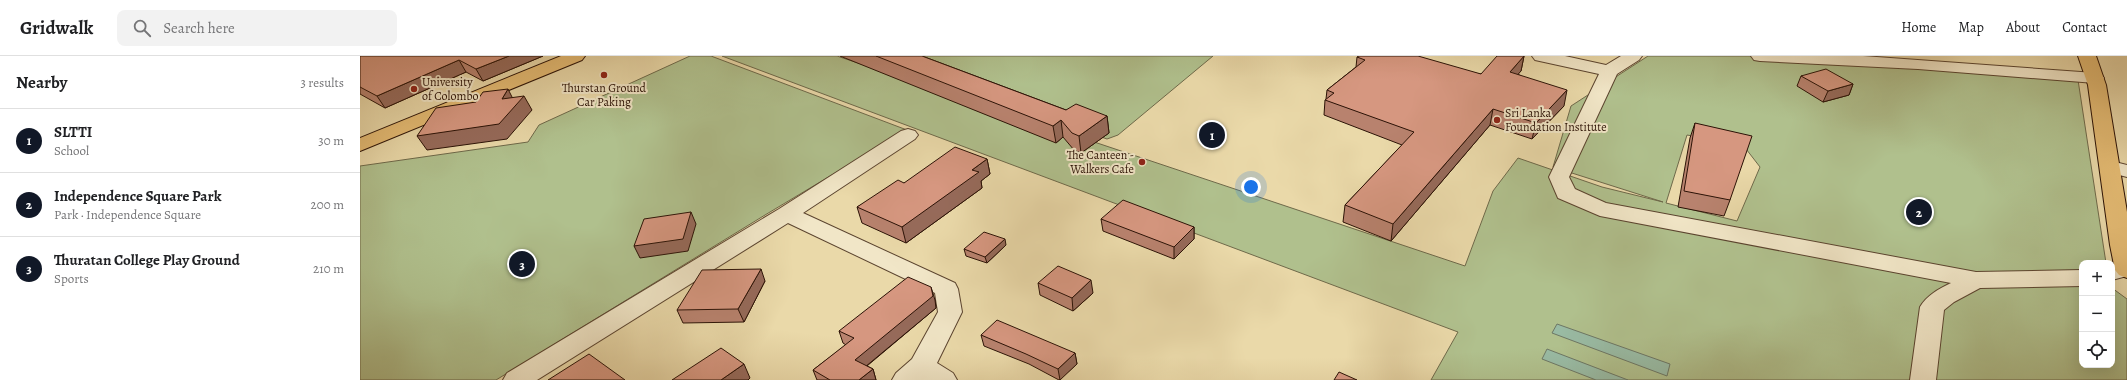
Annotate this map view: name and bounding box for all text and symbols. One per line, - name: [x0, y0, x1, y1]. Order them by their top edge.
- search box: [117, 10, 397, 46]
- text: Gridwalk: [20, 15, 93, 41]
- icon: search: [131, 17, 153, 39]
- text: Search here: [163, 18, 235, 38]
- text: Home: [1901, 18, 1936, 37]
- text: Map: [1958, 18, 1984, 37]
- text: About: [2006, 18, 2040, 37]
- text: Contact: [2062, 18, 2107, 37]
- marker: Thurstan Ground Car Paking: [599, 70, 609, 80]
- text: Nearby: [16, 71, 67, 94]
- text: 3 results: [300, 74, 344, 91]
- place label: University of Colombo: [422, 74, 479, 104]
- place label: Thurstan Ground Car Paking: [562, 80, 647, 110]
- marker: University of Colombo: [409, 84, 419, 94]
- place label: Sri Lanka Foundation Institute: [1505, 105, 1607, 135]
- marker: Sri Lanka Foundation Institute: [1492, 115, 1502, 125]
- pin: 1: [1199, 120, 1225, 150]
- text: SLTTI: [54, 122, 92, 142]
- text: 1: [27, 132, 31, 149]
- text: 30 m: [318, 132, 344, 149]
- text: School: [54, 142, 89, 159]
- place label: The Canteen - Walkers Cafe: [1067, 147, 1134, 177]
- marker: The Canteen - Walkers Cafe: [1137, 157, 1147, 167]
- your location: [1241, 177, 1261, 197]
- text: Independence Square Park: [54, 186, 221, 206]
- text: 2: [26, 196, 32, 213]
- text: 200 m: [311, 196, 344, 213]
- pin: 2: [1906, 197, 1932, 227]
- text: Park · Independence Square: [54, 206, 201, 223]
- pin: 3: [509, 249, 535, 279]
- text: Thuratan College Play Ground: [54, 250, 240, 270]
- text: 3: [26, 260, 32, 277]
- text: 210 m: [313, 260, 344, 277]
- map controls: [2079, 260, 2115, 368]
- button: +: [2079, 260, 2115, 296]
- text: Sports: [54, 270, 89, 287]
- button: −: [2079, 296, 2115, 332]
- button: locate: [2079, 332, 2115, 368]

